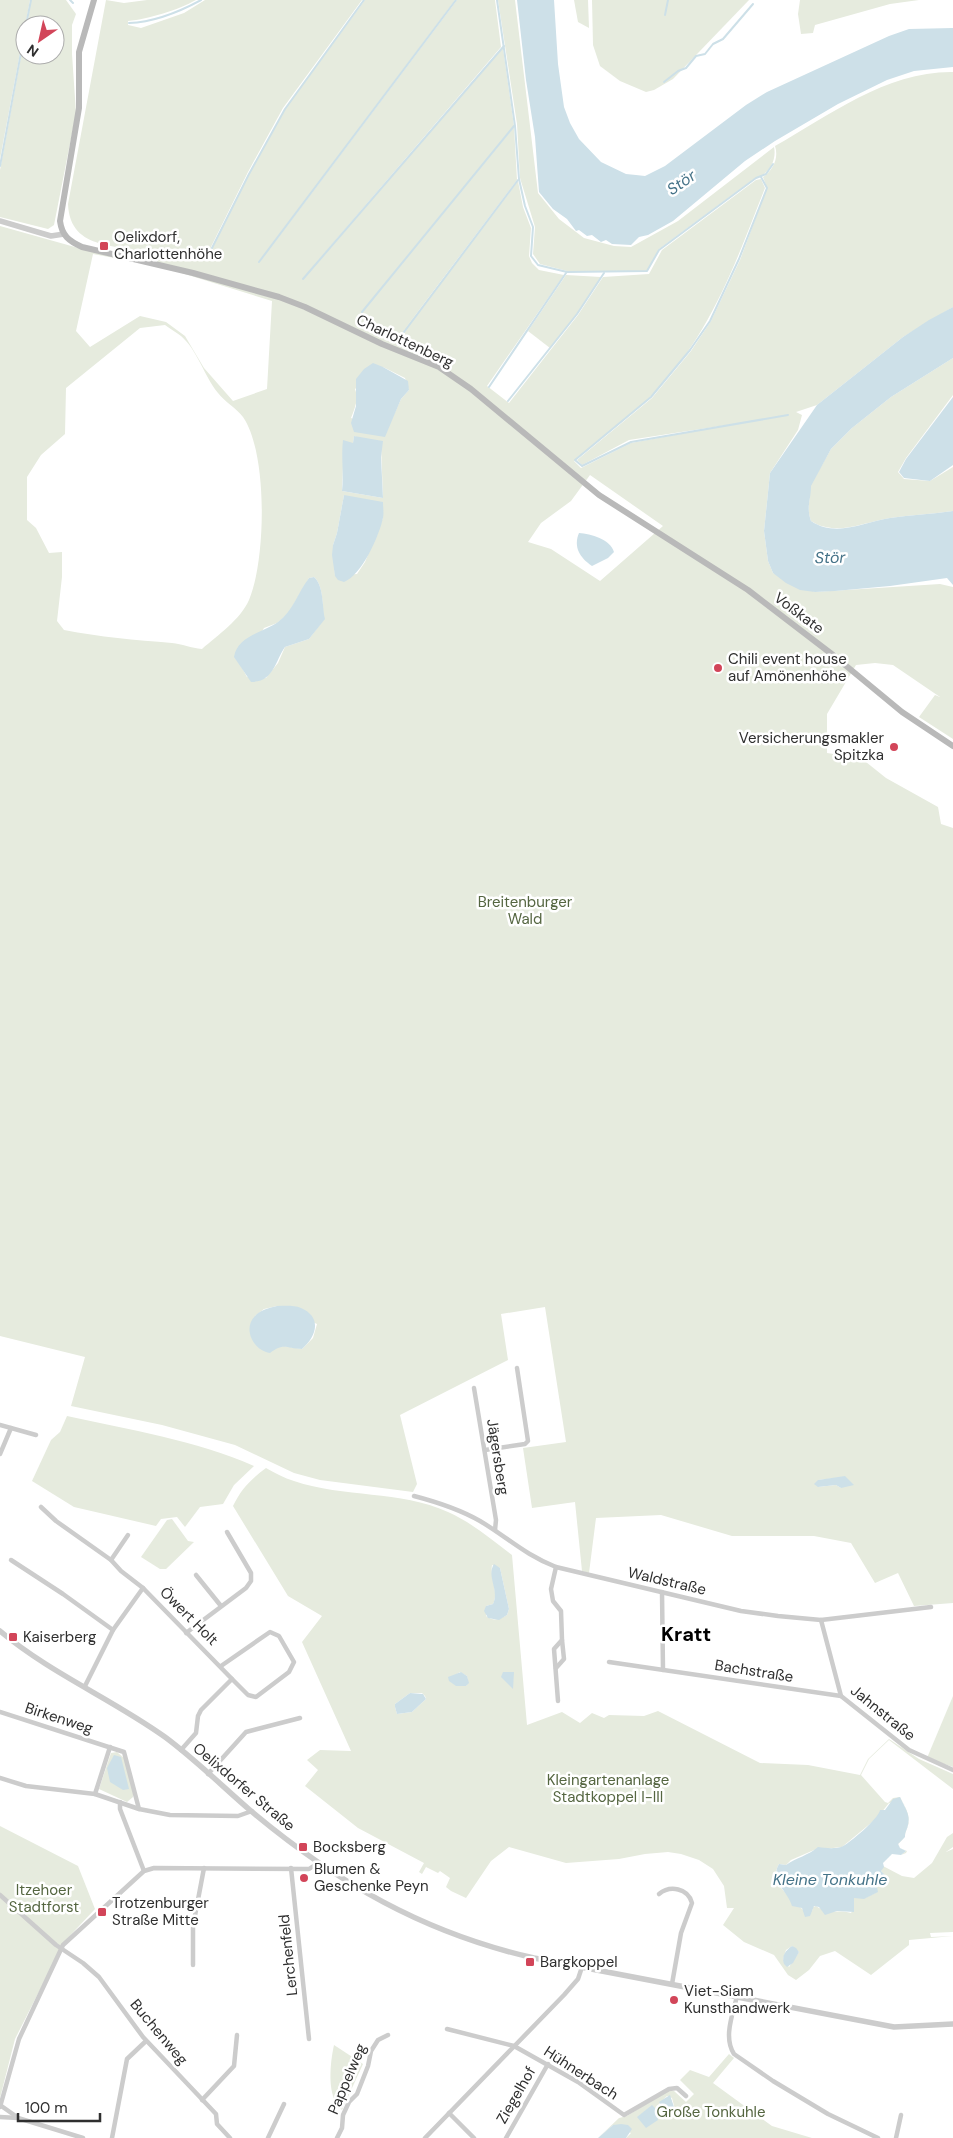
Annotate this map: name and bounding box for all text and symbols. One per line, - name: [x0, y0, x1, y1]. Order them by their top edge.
- north arrow: [15, 15, 65, 65]
- text: N: [23, 40, 42, 61]
- water label: Stör: [663, 164, 701, 200]
- place label: Oelixdorf, Charlottenhöhe: [114, 227, 222, 264]
- marker: Oelixdorf, Charlottenhöhe: [98, 240, 110, 252]
- street label: Charlottenberg: [353, 310, 457, 372]
- water label: Stör: [814, 547, 847, 568]
- street label: Voßkate: [770, 588, 828, 638]
- place label: Chili event house auf Amönenhöhe: [728, 649, 847, 686]
- marker: Chili event house auf Amönenhöhe: [712, 662, 724, 674]
- place label: Versicherungsmakler Spitzka: [739, 728, 884, 765]
- marker: Versicherungsmakler Spitzka: [888, 741, 900, 753]
- park label: Breitenburger Wald: [478, 892, 573, 929]
- street label: Jägersberg: [482, 1417, 514, 1497]
- street label: Waldstraße: [626, 1562, 708, 1600]
- street label: Öwert Holt: [155, 1582, 223, 1650]
- district label: Kratt: [661, 1621, 711, 1647]
- place label: Kaiserberg: [23, 1627, 96, 1647]
- marker: Kaiserberg: [7, 1631, 19, 1643]
- street label: Bachstraße: [713, 1655, 795, 1687]
- street label: Jahnstraße: [846, 1681, 920, 1745]
- street label: Birkenweg: [22, 1698, 96, 1738]
- street label: Oelixdorfer Straße: [189, 1738, 299, 1836]
- park label: Kleingartenanlage Stadtkoppel I-III: [547, 1770, 669, 1807]
- place label: Bocksberg: [313, 1837, 386, 1857]
- marker: Bocksberg: [297, 1841, 309, 1853]
- place label: Blumen & Geschenke Peyn: [314, 1859, 429, 1896]
- water label: Kleine Tonkuhle: [773, 1869, 887, 1890]
- marker: Blumen & Geschenke Peyn: [298, 1872, 310, 1884]
- park label: Itzehoer Stadtforst: [9, 1880, 79, 1917]
- place label: Trotzenburger Straße Mitte: [112, 1893, 209, 1930]
- marker: Trotzenburger Straße Mitte: [96, 1906, 108, 1918]
- street label: Lerchenfeld: [274, 1913, 302, 1997]
- place label: Bargkoppel: [540, 1952, 618, 1972]
- marker: Bargkoppel: [524, 1956, 536, 1968]
- place label: Viet-Siam Kunsthandwerk: [684, 1981, 791, 2018]
- marker: Viet-Siam Kunsthandwerk: [668, 1994, 680, 2006]
- street label: Buchenweg: [126, 1995, 192, 2069]
- street label: Pappelweg: [323, 2040, 371, 2118]
- street label: Hühnerbach: [540, 2042, 622, 2104]
- street label: Ziegelhof: [492, 2063, 540, 2127]
- scale bar: [18, 2090, 100, 2122]
- text: 100 m: [25, 2098, 68, 2118]
- park label: Große Tonkuhle: [657, 2102, 765, 2122]

